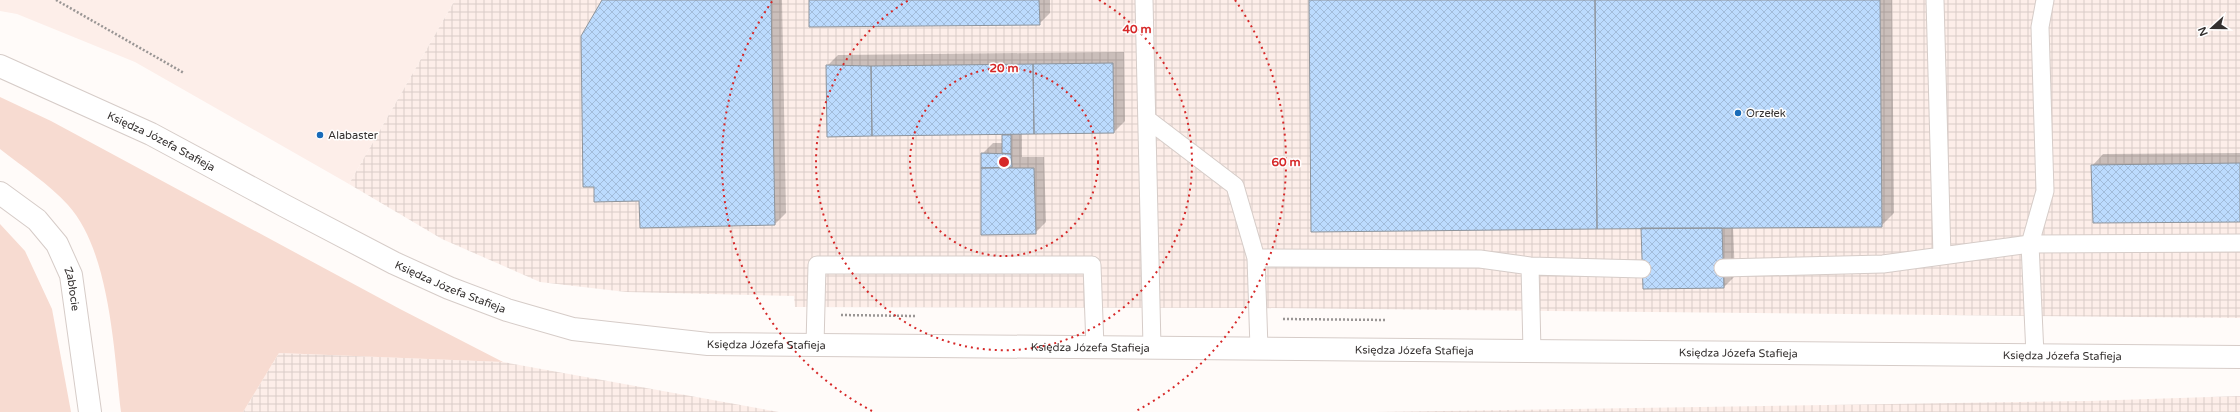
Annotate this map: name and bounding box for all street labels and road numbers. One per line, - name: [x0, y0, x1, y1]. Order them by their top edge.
- street label: Księdza Józefa Stafieja: [105, 109, 217, 174]
- street label: Księdza Józefa Stafieja: [393, 258, 508, 315]
- street label: Zabłocie: [62, 265, 82, 312]
- street label: Księdza Józefa Stafieja: [707, 337, 826, 351]
- street label: Księdza Józefa Stafieja: [1031, 340, 1150, 354]
- street label: Księdza Józefa Stafieja: [1355, 343, 1474, 357]
- street label: Księdza Józefa Stafieja: [1679, 346, 1798, 360]
- street label: Księdza Józefa Stafieja: [2003, 348, 2122, 362]

